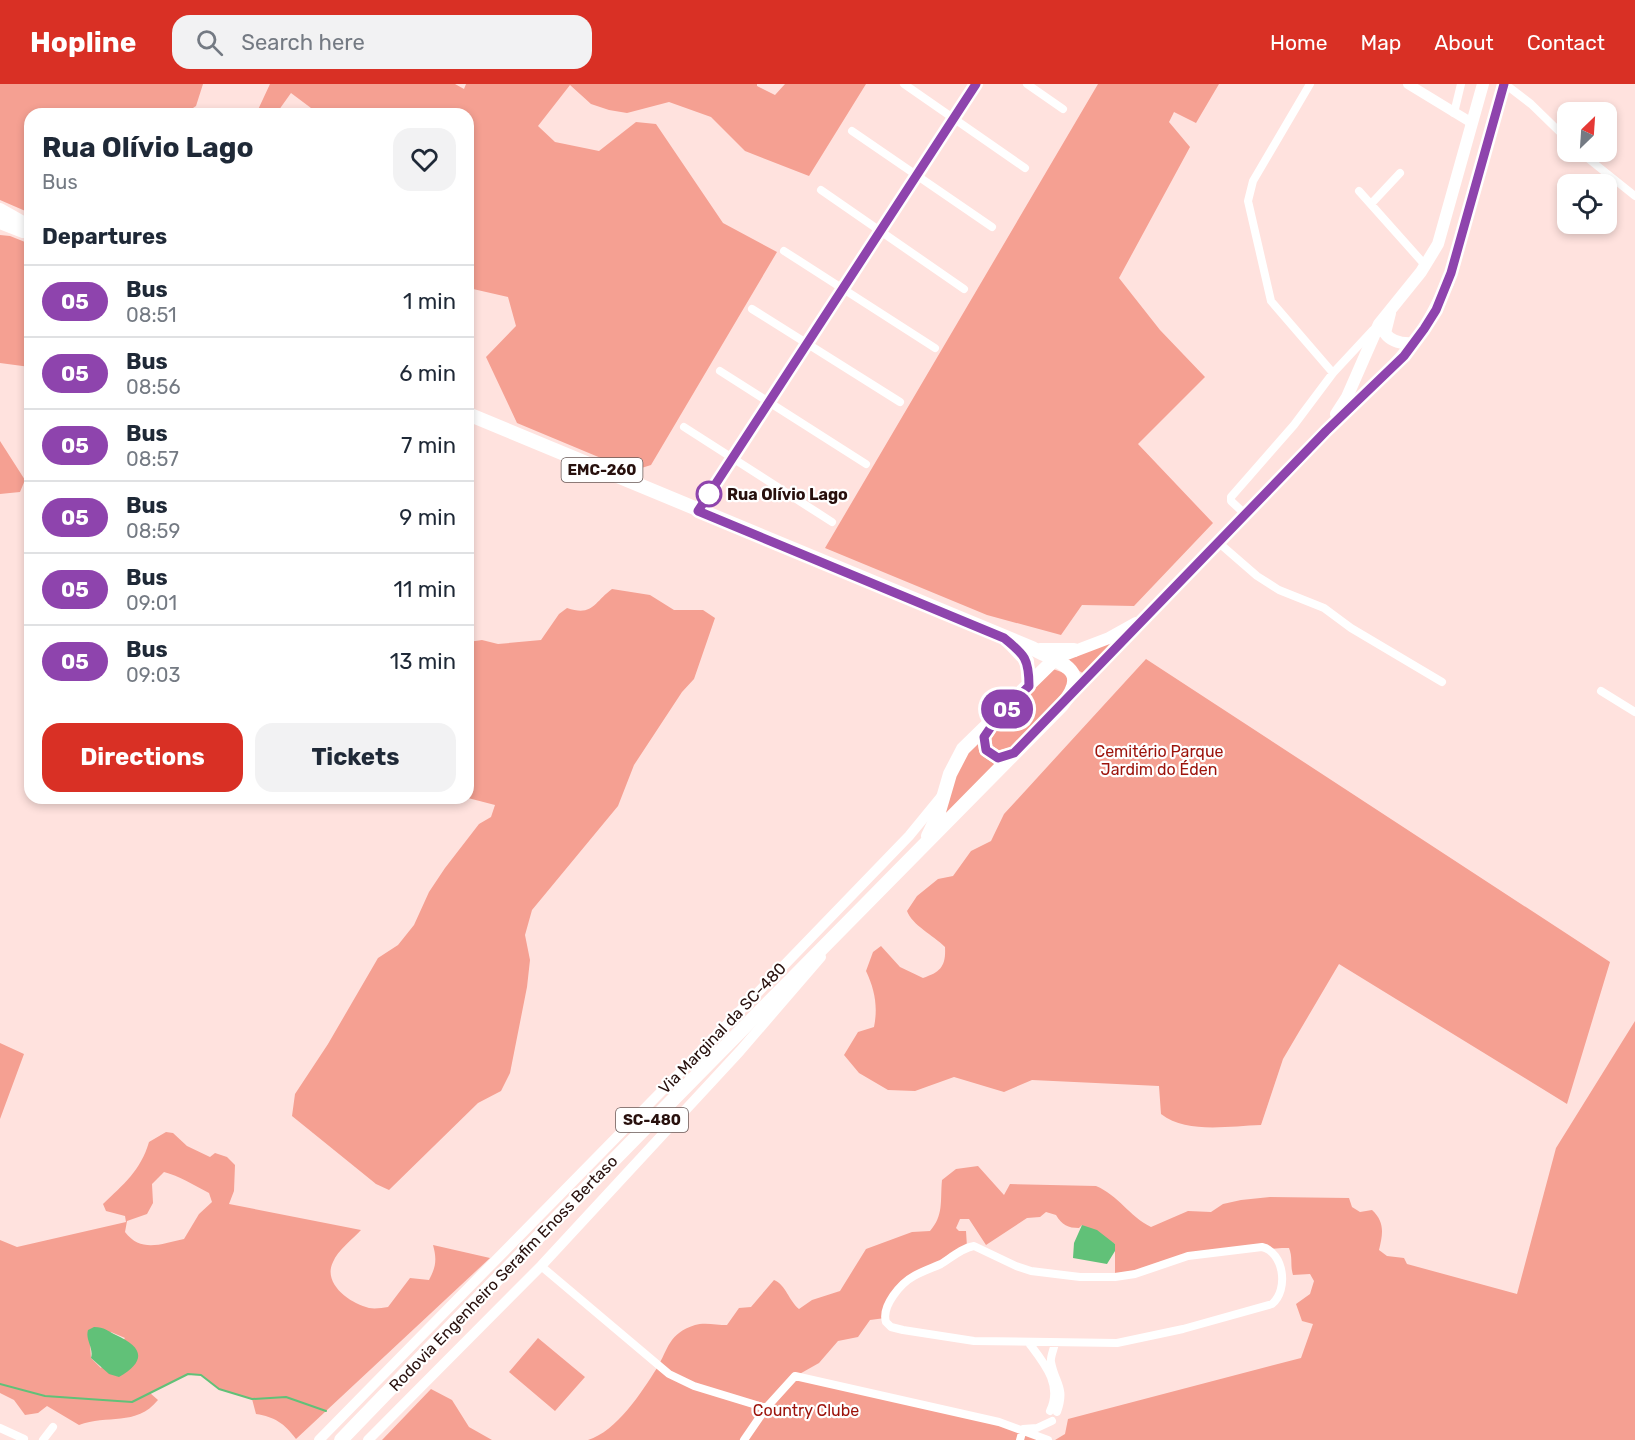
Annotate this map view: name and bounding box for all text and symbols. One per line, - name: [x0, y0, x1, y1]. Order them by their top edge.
- search box: [172, 15, 592, 69]
- text: Hopline: [30, 26, 136, 59]
- icon: search: [193, 26, 226, 59]
- text: Search here: [241, 29, 365, 56]
- text: Home: [1270, 30, 1327, 55]
- text: Map: [1360, 30, 1401, 55]
- text: About: [1434, 30, 1494, 55]
- text: Contact: [1527, 30, 1605, 55]
- north arrow: [1557, 102, 1617, 162]
- map controls: [1557, 102, 1617, 234]
- button: heart: [393, 128, 456, 191]
- text: Rua Olívio Lago: [42, 131, 254, 164]
- text: Bus: [42, 170, 78, 194]
- button: locate: [1557, 174, 1617, 234]
- text: Departures: [42, 223, 167, 250]
- text: Bus: [126, 276, 168, 303]
- text: 1 min: [403, 288, 456, 315]
- text: 05: [61, 289, 89, 314]
- text: 08:51: [126, 303, 177, 327]
- text: Bus: [126, 348, 168, 375]
- text: 6 min: [399, 360, 456, 387]
- text: 05: [61, 361, 89, 386]
- text: 08:56: [126, 375, 180, 399]
- text: Bus: [126, 420, 168, 447]
- text: 7 min: [401, 432, 456, 459]
- text: 05: [61, 433, 89, 458]
- text: 08:57: [126, 447, 179, 471]
- road number: EMC-260: [562, 458, 642, 482]
- marker: Rua Olívio Lago: [696, 481, 722, 507]
- place label: Rua Olívio Lago: [727, 485, 848, 504]
- text: Bus: [126, 492, 168, 519]
- text: 9 min: [399, 504, 456, 531]
- text: 05: [61, 505, 89, 530]
- text: 08:59: [126, 519, 180, 543]
- text: Bus: [126, 564, 168, 591]
- text: 11 min: [394, 576, 456, 603]
- text: 05: [61, 577, 89, 602]
- text: 09:01: [126, 591, 177, 615]
- text: Bus: [126, 636, 168, 663]
- text: 13 min: [390, 648, 456, 675]
- text: 05: [61, 649, 89, 674]
- text: 09:03: [126, 663, 180, 687]
- line badge: 05: [980, 690, 1034, 728]
- text: 05: [993, 697, 1021, 722]
- button: Directions: [42, 723, 243, 792]
- button: Tickets: [255, 723, 456, 792]
- park label: Cemitério Parque Jardim do Éden: [1095, 742, 1224, 779]
- street label: Via Marginal da SC-480: [655, 959, 790, 1098]
- road number: SC-480: [616, 1108, 688, 1132]
- street label: Rodovia Engenheiro Serafim Enoss Bertaso: [385, 1152, 621, 1395]
- park label: Country Clube: [753, 1401, 859, 1420]

